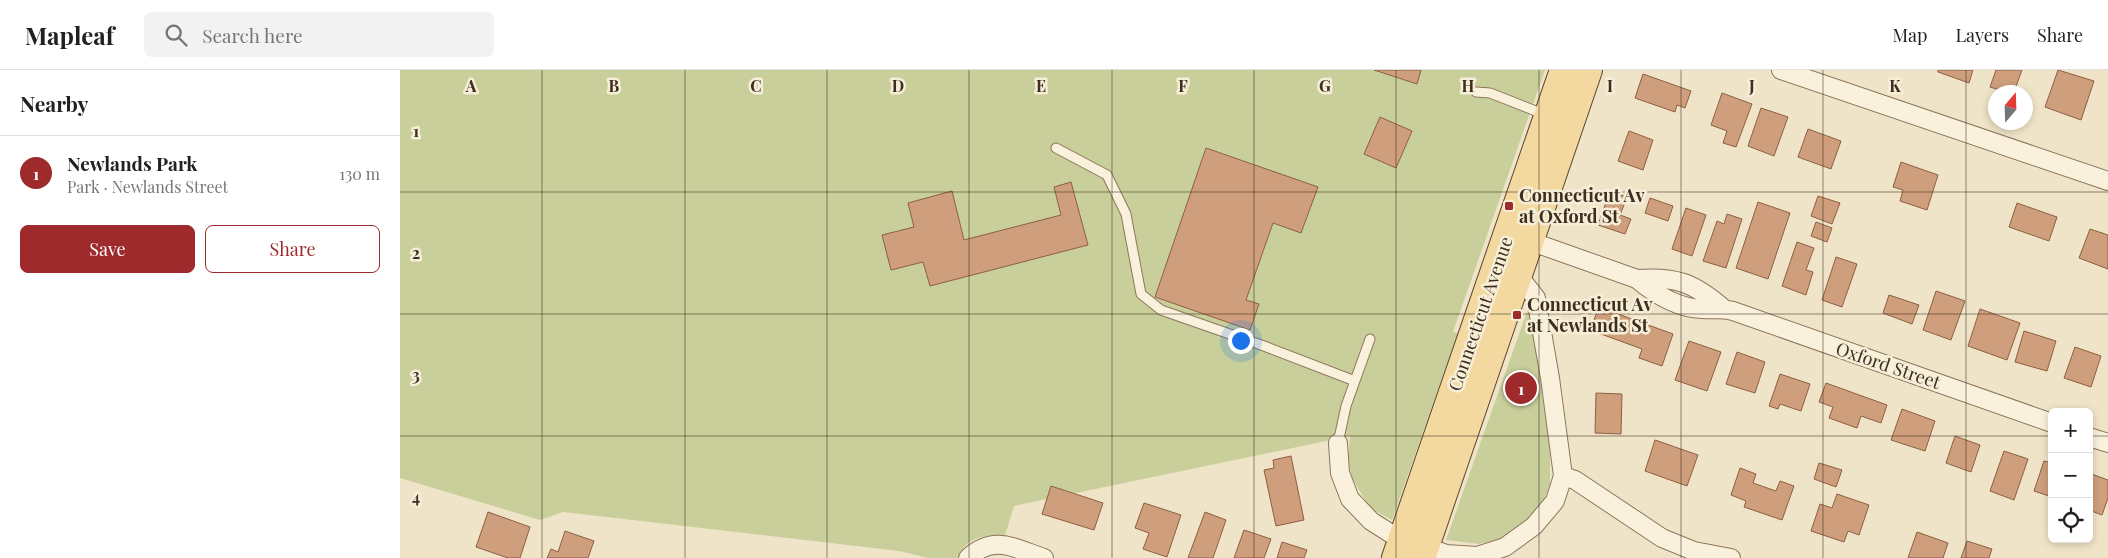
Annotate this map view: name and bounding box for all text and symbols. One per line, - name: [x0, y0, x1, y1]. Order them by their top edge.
- search box: [144, 12, 494, 57]
- text: Mapleaf: [25, 19, 114, 51]
- icon: search: [162, 21, 190, 49]
- text: Search here: [202, 22, 303, 48]
- text: Map: [1892, 23, 1927, 47]
- text: Layers: [1955, 23, 2009, 47]
- text: Share: [2037, 23, 2083, 47]
- text: A: [465, 75, 477, 96]
- text: B: [609, 75, 620, 96]
- text: C: [750, 75, 762, 96]
- text: D: [892, 75, 904, 96]
- text: E: [1036, 75, 1046, 96]
- text: F: [1178, 75, 1188, 96]
- text: G: [1319, 75, 1331, 96]
- text: H: [1462, 75, 1475, 96]
- text: I: [1607, 75, 1613, 96]
- text: J: [1748, 75, 1755, 96]
- text: K: [1889, 75, 1901, 96]
- north arrow: [1988, 85, 2033, 130]
- text: Nearby: [20, 89, 89, 117]
- text: 1: [413, 120, 419, 141]
- text: Newlands Park: [67, 150, 197, 176]
- text: 1: [33, 163, 39, 184]
- text: 130 m: [339, 163, 380, 184]
- text: Park · Newlands Street: [67, 176, 228, 197]
- place label: Connecticut Av at Oxford St: [1519, 183, 1646, 228]
- marker: Connecticut Av at Oxford St: [1503, 200, 1515, 212]
- button: Save: [20, 225, 195, 273]
- button: Share: [205, 225, 380, 273]
- street label: Connecticut Avenue: [1442, 233, 1518, 394]
- text: 2: [412, 242, 420, 263]
- place label: Connecticut Av at Newlands St: [1527, 292, 1654, 337]
- marker: Connecticut Av at Newlands St: [1511, 309, 1523, 321]
- your location: [1228, 328, 1254, 354]
- street label: Oxford Street: [1833, 336, 1944, 394]
- text: 3: [412, 364, 420, 385]
- pin: 1: [1505, 369, 1537, 407]
- map controls: [2048, 408, 2093, 543]
- button: +: [2048, 408, 2093, 453]
- button: −: [2048, 453, 2093, 498]
- text: 4: [412, 486, 420, 507]
- button: locate: [2048, 498, 2093, 543]

